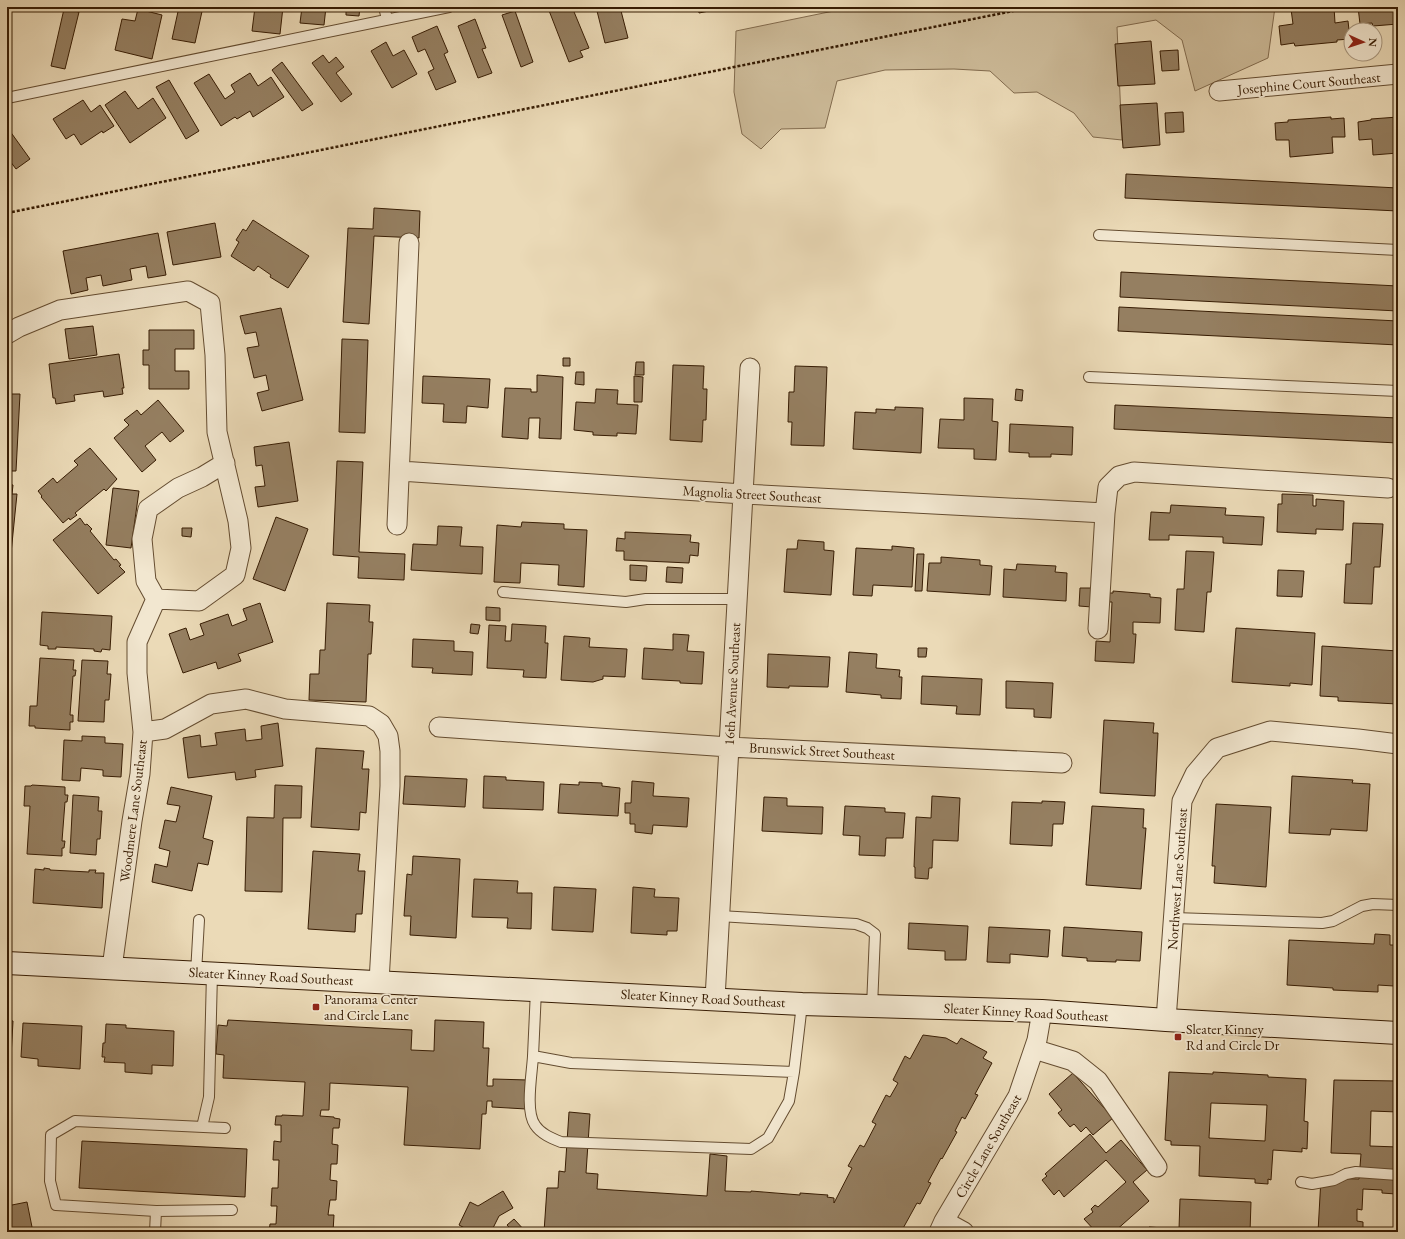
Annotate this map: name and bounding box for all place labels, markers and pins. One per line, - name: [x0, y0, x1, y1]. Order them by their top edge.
- place label: Panorama Center and Circle Lane: [324, 990, 418, 1024]
- marker: Panorama Center and Circle Lane: [311, 1002, 321, 1012]
- place label: Sleater Kinney Rd and Circle Dr: [1186, 1020, 1280, 1054]
- marker: Sleater Kinney Rd and Circle Dr: [1173, 1032, 1183, 1042]

